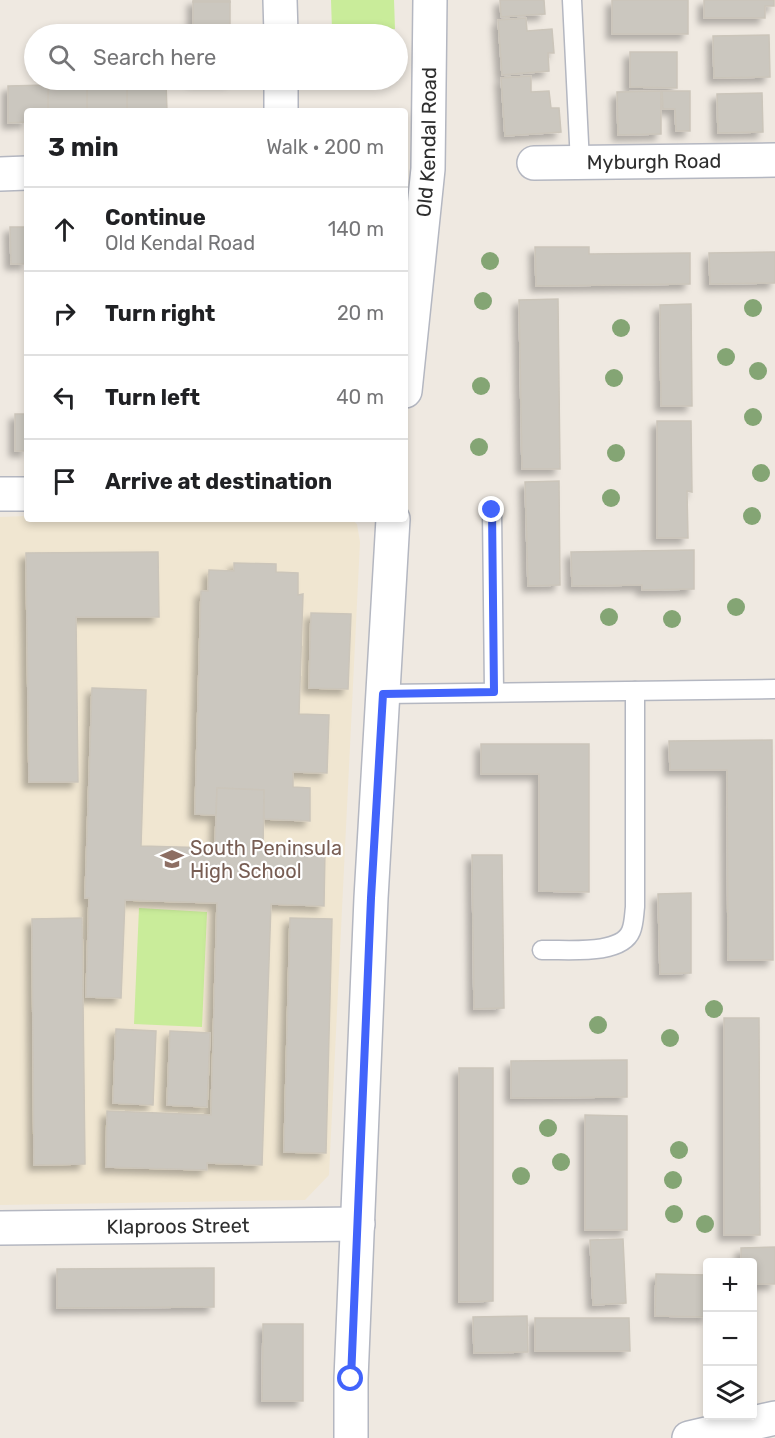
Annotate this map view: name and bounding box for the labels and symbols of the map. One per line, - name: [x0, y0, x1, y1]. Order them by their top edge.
- street label: Old Kendal Road: [411, 67, 441, 218]
- street label: Myburgh Road: [586, 149, 722, 174]
- route end: [478, 496, 504, 522]
- place label: South Peninsula High School: [190, 836, 342, 883]
- school or university icon: South Peninsula High School: [159, 846, 185, 872]
- street label: Klaproos Street: [106, 1213, 250, 1239]
- route start: [337, 1365, 363, 1391]

